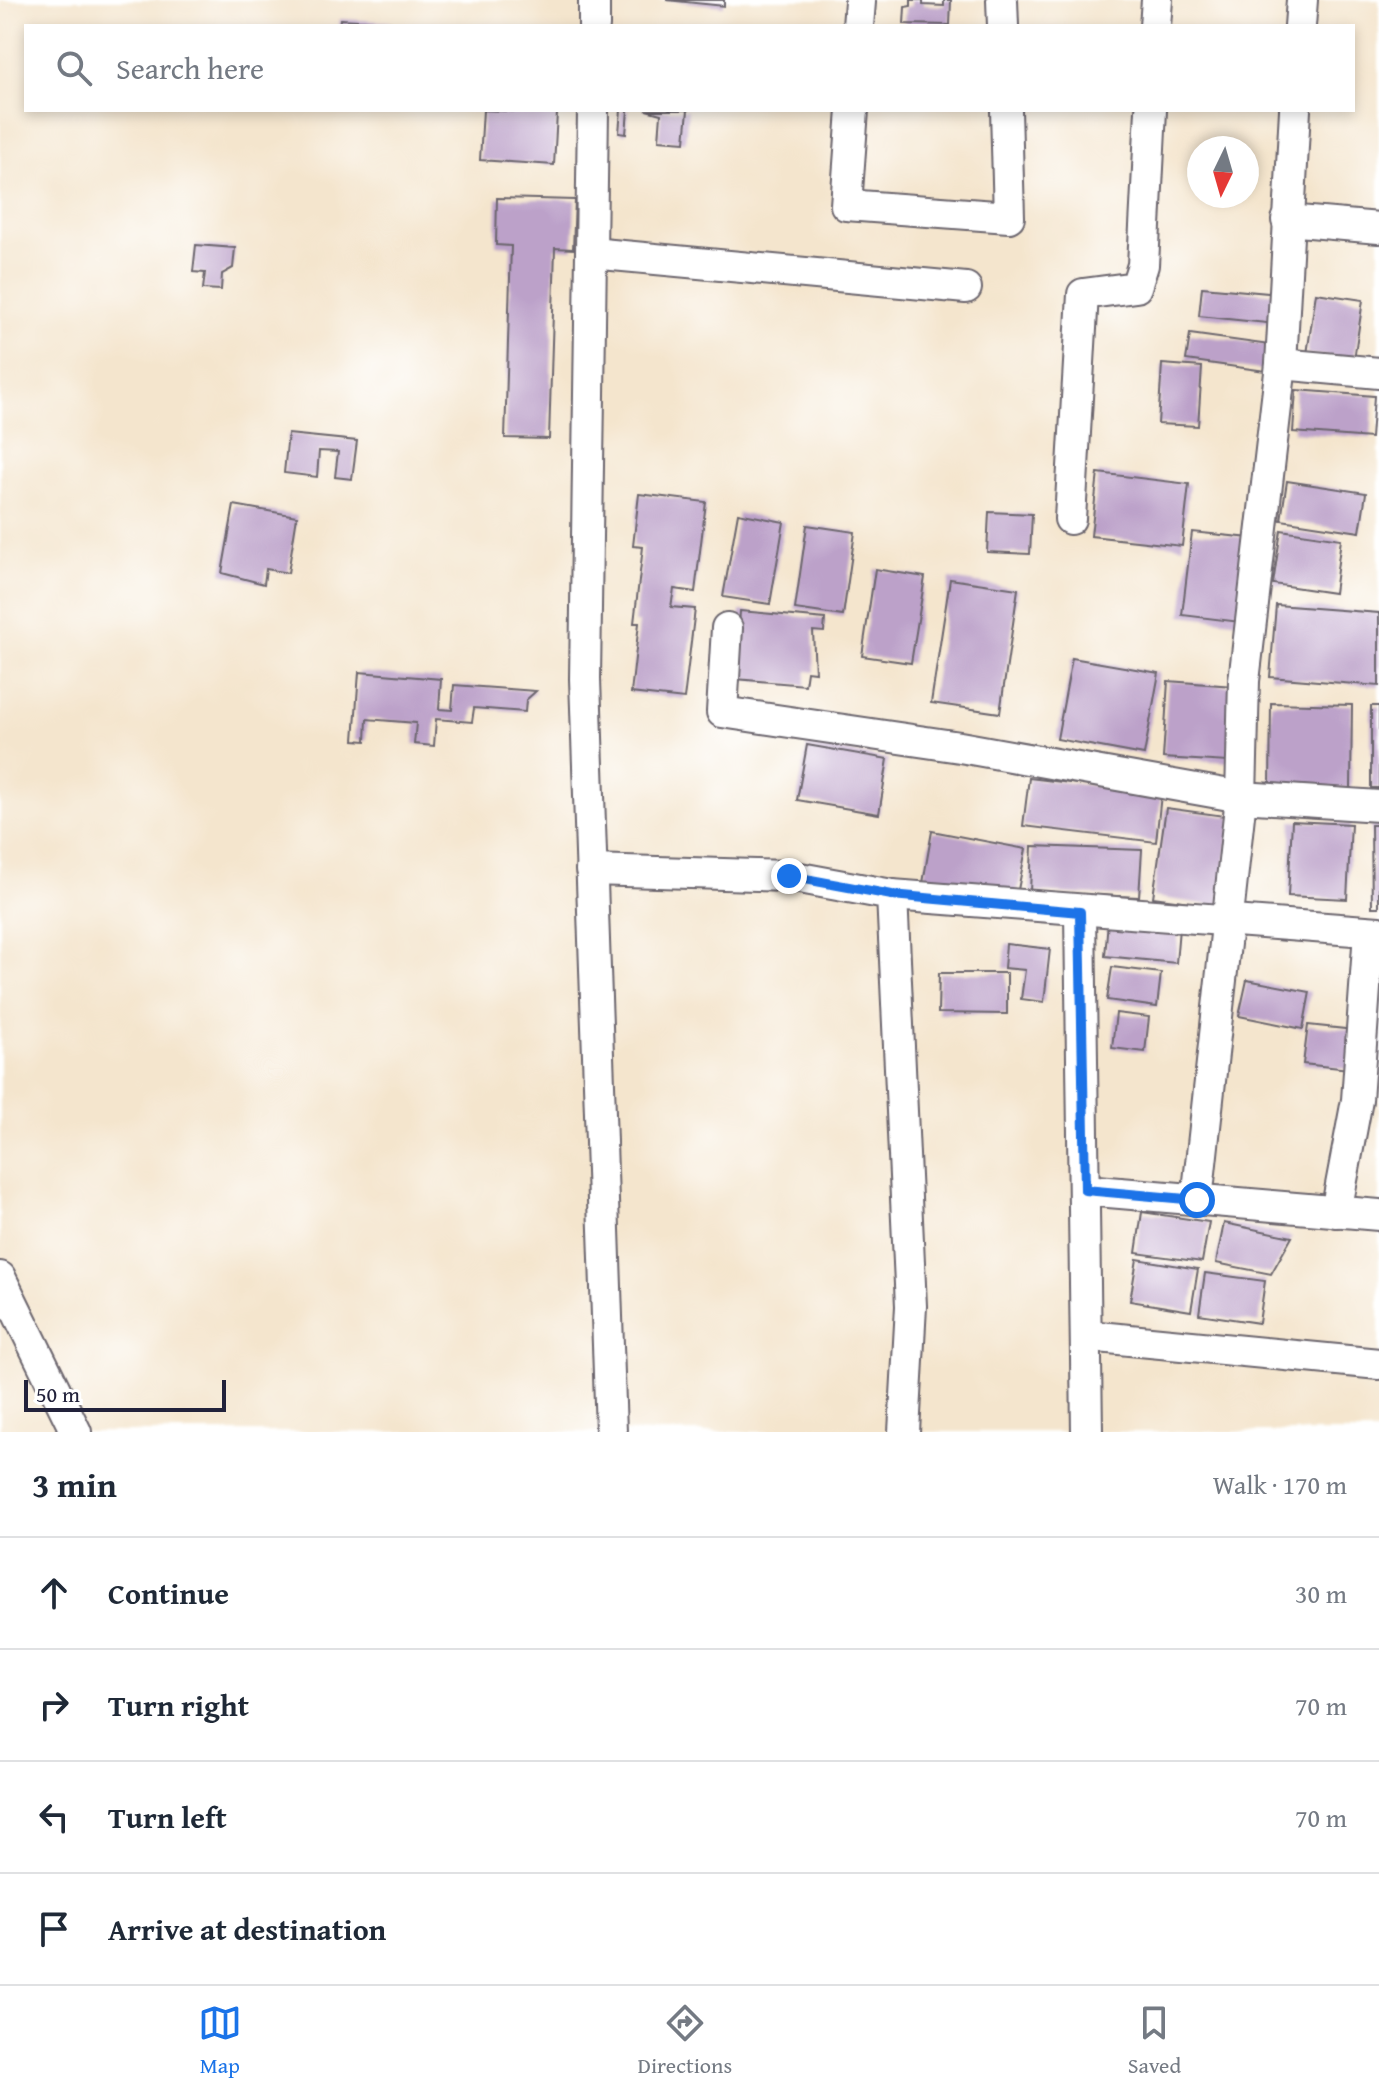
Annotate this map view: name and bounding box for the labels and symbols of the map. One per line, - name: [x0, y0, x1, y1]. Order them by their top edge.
- north arrow: [1187, 136, 1259, 208]
- route end: [771, 858, 807, 894]
- route start: [1179, 1182, 1215, 1218]
- scale bar: [24, 1376, 226, 1412]

